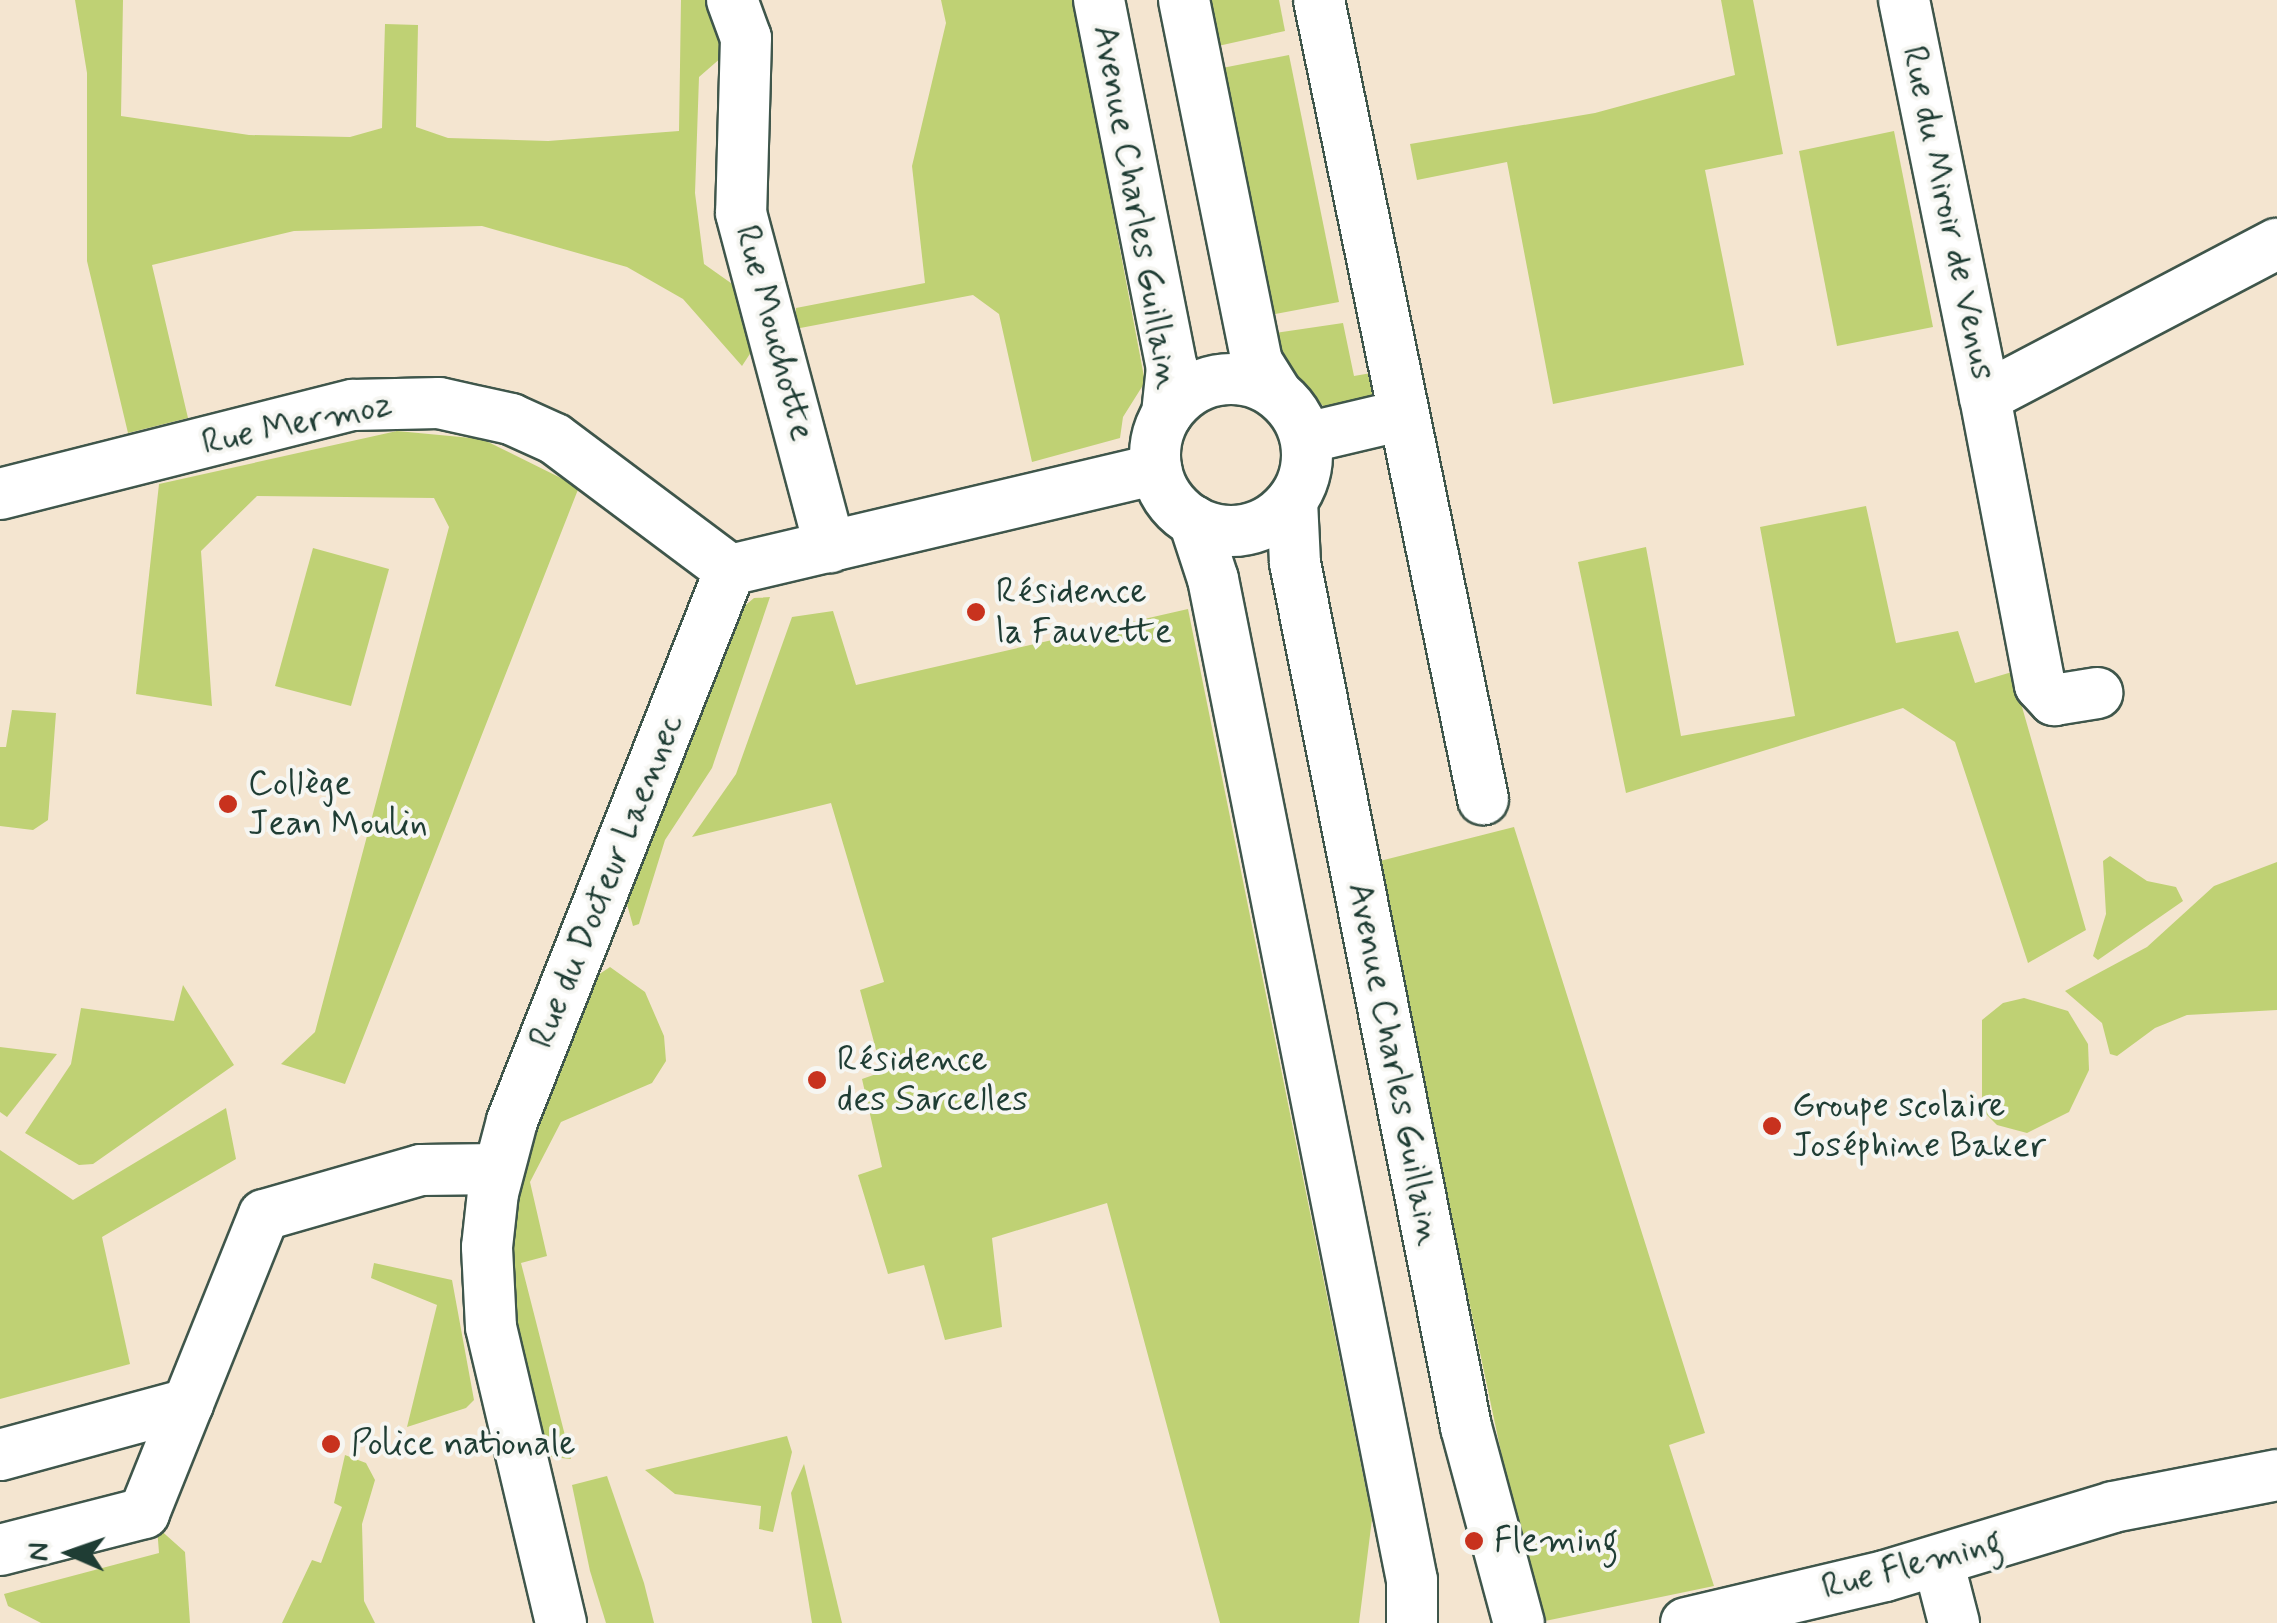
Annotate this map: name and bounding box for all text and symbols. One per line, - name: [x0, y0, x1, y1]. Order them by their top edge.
- street label: Avenue Charles Guillain: [1084, 27, 1188, 387]
- street label: Rue du Miroir de Venus: [1893, 48, 2003, 378]
- street label: Rue Mouchotte: [725, 222, 823, 444]
- street label: Rue Mermoz: [198, 383, 396, 465]
- place label: Résidence la Fauvette: [996, 571, 1165, 653]
- marker: Résidence la Fauvette: [965, 601, 987, 623]
- street label: Rue du Docteur Laennec: [521, 709, 693, 1053]
- place label: Collège Jean Moulin: [248, 763, 428, 845]
- marker: Collège Jean Moulin: [217, 793, 239, 815]
- street label: Avenue Charles Guillain: [1339, 885, 1449, 1243]
- place label: Résidence des Sarcelles: [837, 1039, 1024, 1121]
- marker: Résidence des Sarcelles: [806, 1069, 828, 1091]
- place label: Groupe scolaire Joséphine Baker: [1792, 1085, 2042, 1167]
- marker: Groupe scolaire Joséphine Baker: [1761, 1115, 1783, 1137]
- place label: Police nationale: [351, 1423, 576, 1465]
- marker: Police nationale: [320, 1433, 342, 1455]
- north arrow: [20, 1503, 120, 1603]
- place label: Fleming: [1494, 1520, 1618, 1562]
- street label: Rue Fleming: [1817, 1521, 2007, 1609]
- marker: Fleming: [1463, 1530, 1485, 1552]
- text: N: [21, 1542, 58, 1562]

